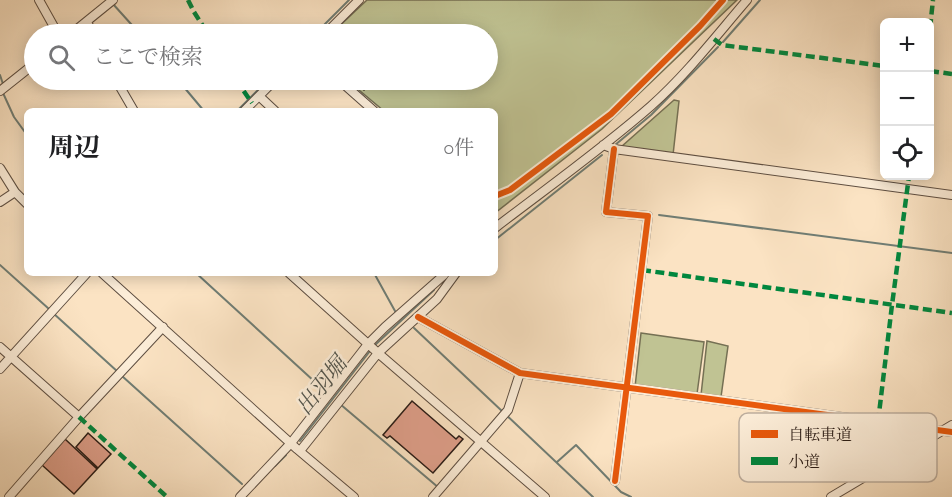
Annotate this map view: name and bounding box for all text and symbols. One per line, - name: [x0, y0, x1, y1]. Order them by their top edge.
- map controls: [880, 18, 934, 180]
- button: +: [880, 18, 934, 72]
- search box: [24, 24, 498, 90]
- icon: search: [45, 41, 78, 74]
- text: ここで検索: [93, 43, 203, 75]
- button: −: [880, 72, 934, 126]
- button: locate: [880, 126, 934, 180]
- text: 周辺: [48, 131, 100, 168]
- text: 0件: [443, 135, 474, 164]
- water label: 出羽堀: [290, 348, 358, 423]
- legend: [739, 413, 937, 482]
- text: 自転車道: [788, 425, 852, 448]
- text: 小道: [788, 452, 820, 475]

